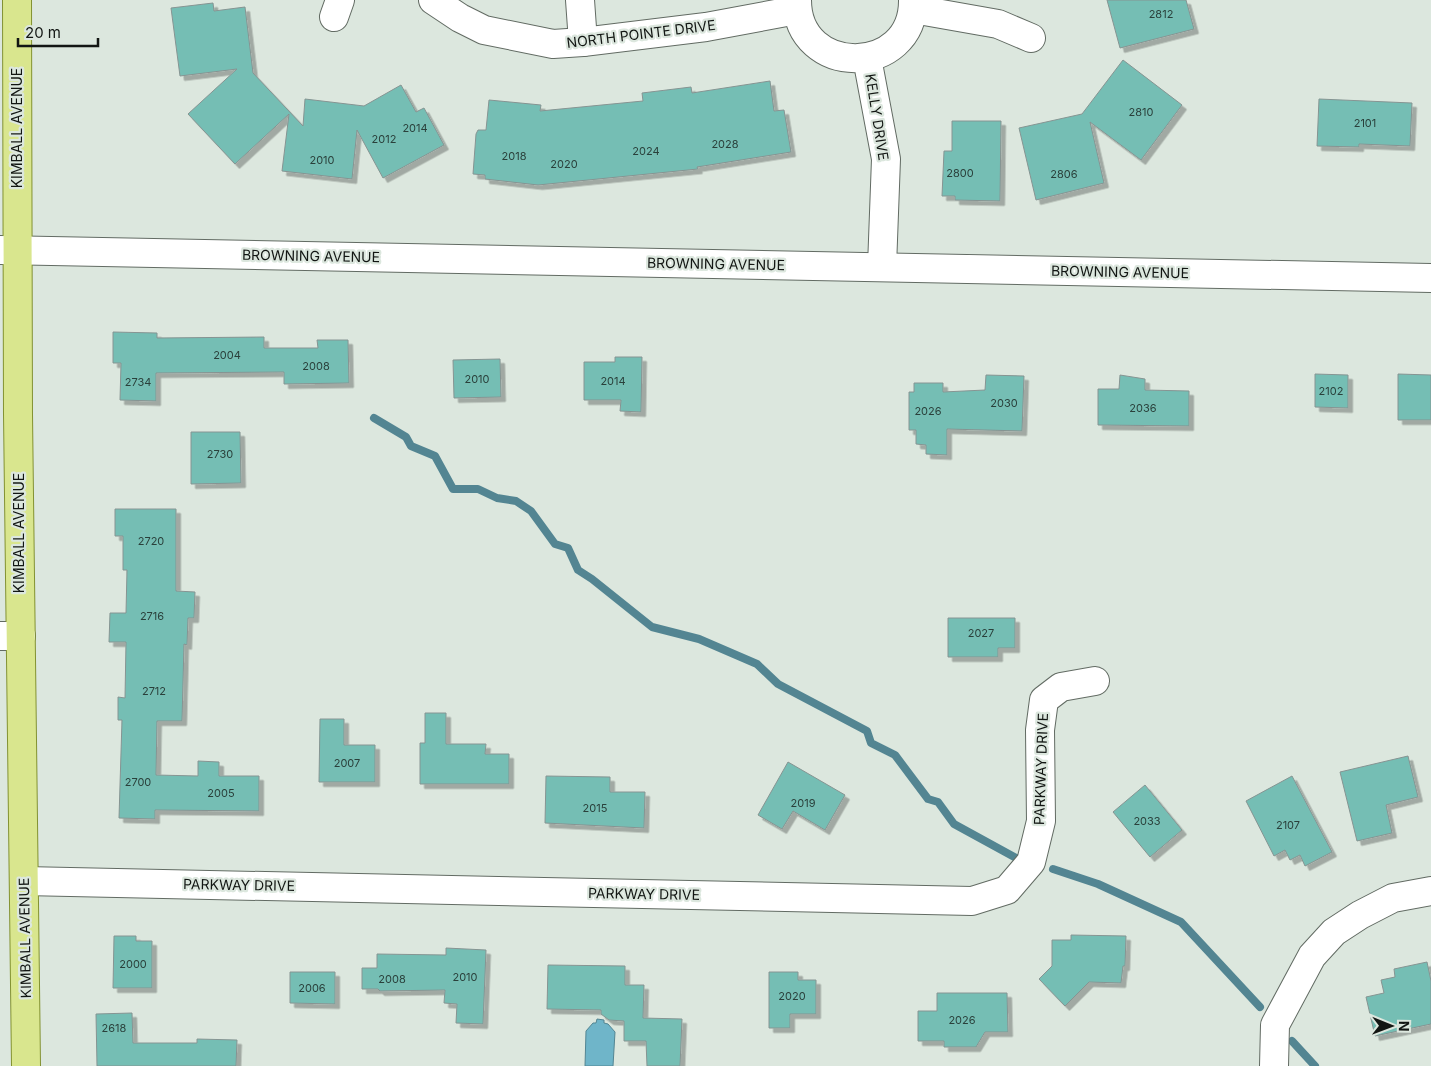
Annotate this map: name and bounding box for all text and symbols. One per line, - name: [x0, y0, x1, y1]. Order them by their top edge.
- house number: 2812: [1149, 7, 1173, 21]
- scale bar: [18, 15, 98, 47]
- street label: NORTH POINTE DRIVE: [565, 16, 716, 51]
- text: 20 m: [25, 23, 61, 42]
- street label: KIMBALL AVENUE: [8, 68, 25, 188]
- street label: KELLY DRIVE: [862, 72, 893, 162]
- house number: 2810: [1129, 105, 1154, 119]
- house number: 2101: [1354, 116, 1376, 130]
- house number: 2014: [402, 121, 428, 135]
- house number: 2012: [372, 132, 396, 146]
- house number: 2028: [711, 137, 739, 151]
- house number: 2024: [632, 144, 660, 158]
- house number: 2018: [502, 149, 527, 163]
- house number: 2010: [309, 153, 335, 167]
- house number: 2020: [550, 157, 578, 171]
- house number: 2800: [946, 166, 974, 180]
- house number: 2806: [1050, 167, 1078, 181]
- street label: BROWNING AVENUE: [242, 246, 380, 265]
- street label: BROWNING AVENUE: [647, 254, 785, 273]
- street label: BROWNING AVENUE: [1051, 262, 1189, 281]
- house number: 2004: [213, 348, 241, 362]
- house number: 2008: [302, 359, 330, 373]
- house number: 2010: [464, 372, 490, 386]
- house number: 2014: [600, 374, 626, 388]
- house number: 2734: [125, 375, 151, 389]
- house number: 2102: [1319, 384, 1343, 398]
- house number: 2030: [990, 396, 1018, 410]
- house number: 2036: [1129, 401, 1157, 415]
- house number: 2026: [914, 404, 942, 418]
- house number: 2730: [207, 447, 233, 461]
- street label: KIMBALL AVENUE: [10, 473, 27, 593]
- house number: 2720: [138, 534, 164, 548]
- house number: 2716: [140, 609, 164, 623]
- house number: 2027: [968, 626, 994, 640]
- house number: 2712: [142, 684, 166, 698]
- street label: PARKWAY DRIVE: [1030, 713, 1051, 825]
- house number: 2007: [334, 756, 360, 770]
- house number: 2700: [125, 775, 151, 789]
- house number: 2005: [207, 786, 235, 800]
- house number: 2019: [791, 796, 816, 810]
- house number: 2015: [583, 801, 608, 815]
- house number: 2033: [1133, 814, 1161, 828]
- house number: 2107: [1276, 818, 1300, 832]
- street label: PARKWAY DRIVE: [183, 875, 295, 894]
- street label: KIMBALL AVENUE: [15, 878, 34, 998]
- street label: PARKWAY DRIVE: [588, 884, 700, 903]
- house number: 2000: [119, 957, 147, 971]
- house number: 2010: [452, 970, 478, 984]
- house number: 2008: [378, 972, 406, 986]
- house number: 2006: [298, 981, 326, 995]
- house number: 2020: [778, 989, 806, 1003]
- north arrow: [1366, 1001, 1416, 1051]
- house number: 2026: [948, 1013, 976, 1027]
- house number: 2618: [102, 1021, 127, 1035]
- text: N: [1396, 1021, 1413, 1032]

